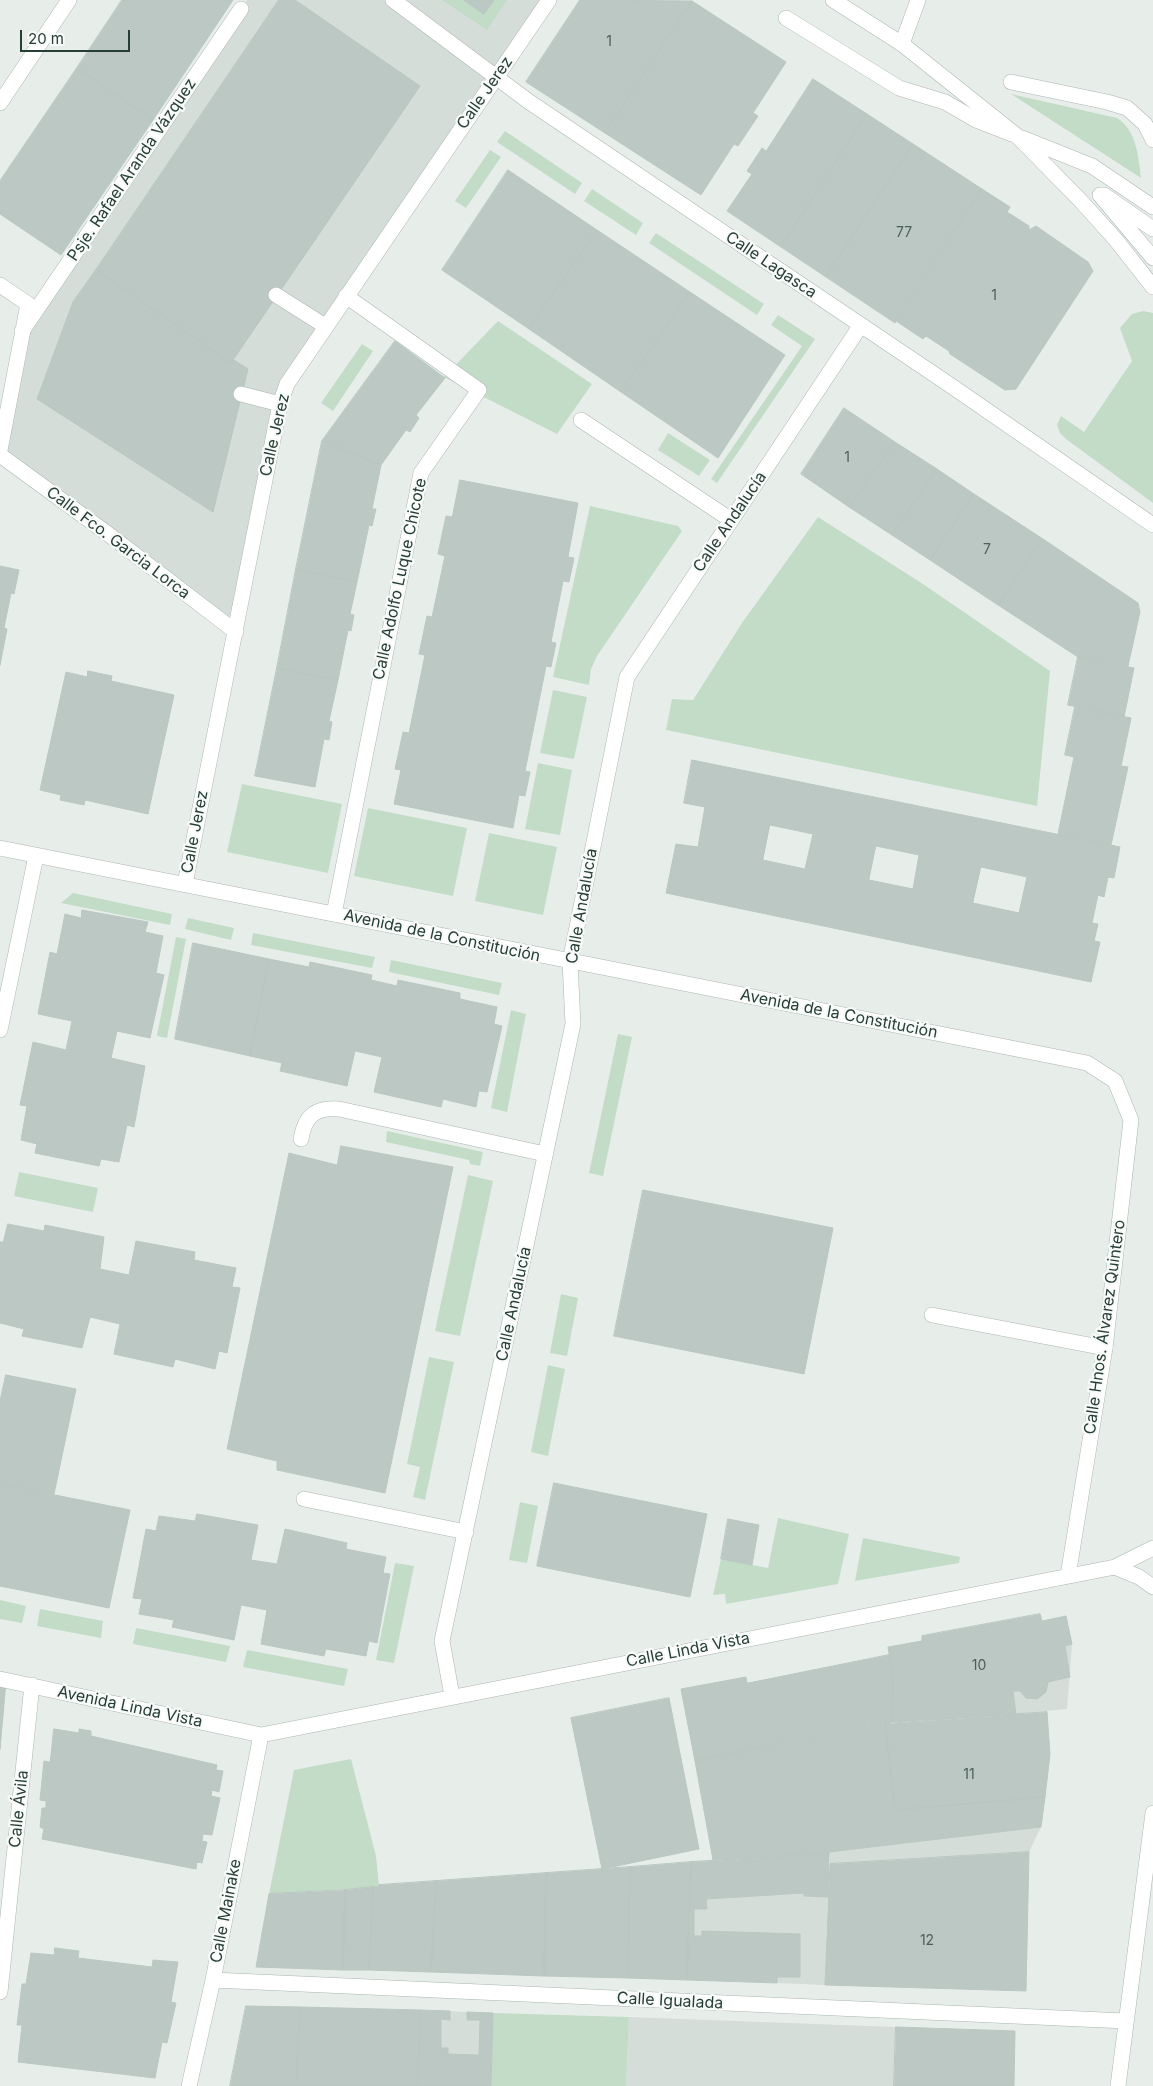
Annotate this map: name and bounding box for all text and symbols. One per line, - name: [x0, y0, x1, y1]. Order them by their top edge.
- scale bar: [22, 20, 132, 52]
- text: 20 m: [28, 29, 64, 48]
- house number: 1: [606, 34, 612, 50]
- street label: Calle Jerez: [453, 53, 517, 133]
- street label: Psje. Rafael Aranda Vázquez: [64, 75, 200, 265]
- house number: 77: [896, 225, 912, 241]
- street label: Calle Lagasca: [722, 227, 820, 303]
- house number: 1: [991, 288, 997, 304]
- street label: Calle Jerez: [256, 392, 294, 478]
- house number: 1: [844, 450, 850, 466]
- street label: Calle Andalucía: [689, 468, 771, 576]
- street label: Calle Adolfo Luque Chicote: [369, 476, 431, 682]
- street label: Calle Fco. Garcia Lorca: [42, 483, 194, 603]
- house number: 7: [983, 542, 991, 558]
- street label: Calle Jerez: [178, 789, 212, 875]
- street label: Calle Andalucía: [562, 847, 602, 965]
- street label: Avenida de la Constitución: [342, 906, 542, 966]
- street label: Avenida de la Constitución: [739, 985, 939, 1043]
- street label: Calle Hnos. Álvarez Quintero: [1080, 1218, 1130, 1436]
- street label: Calle Andalucía: [492, 1245, 536, 1363]
- street label: Calle Linda Vista: [625, 1629, 751, 1671]
- house number: 10: [972, 1658, 986, 1674]
- street label: Avenida Linda Vista: [56, 1682, 204, 1732]
- house number: 11: [963, 1767, 975, 1783]
- street label: Calle Ávila: [5, 1769, 33, 1849]
- street label: Calle Mainake: [206, 1857, 246, 1965]
- house number: 12: [920, 1933, 934, 1949]
- street label: Calle Igualada: [616, 1989, 724, 2013]

